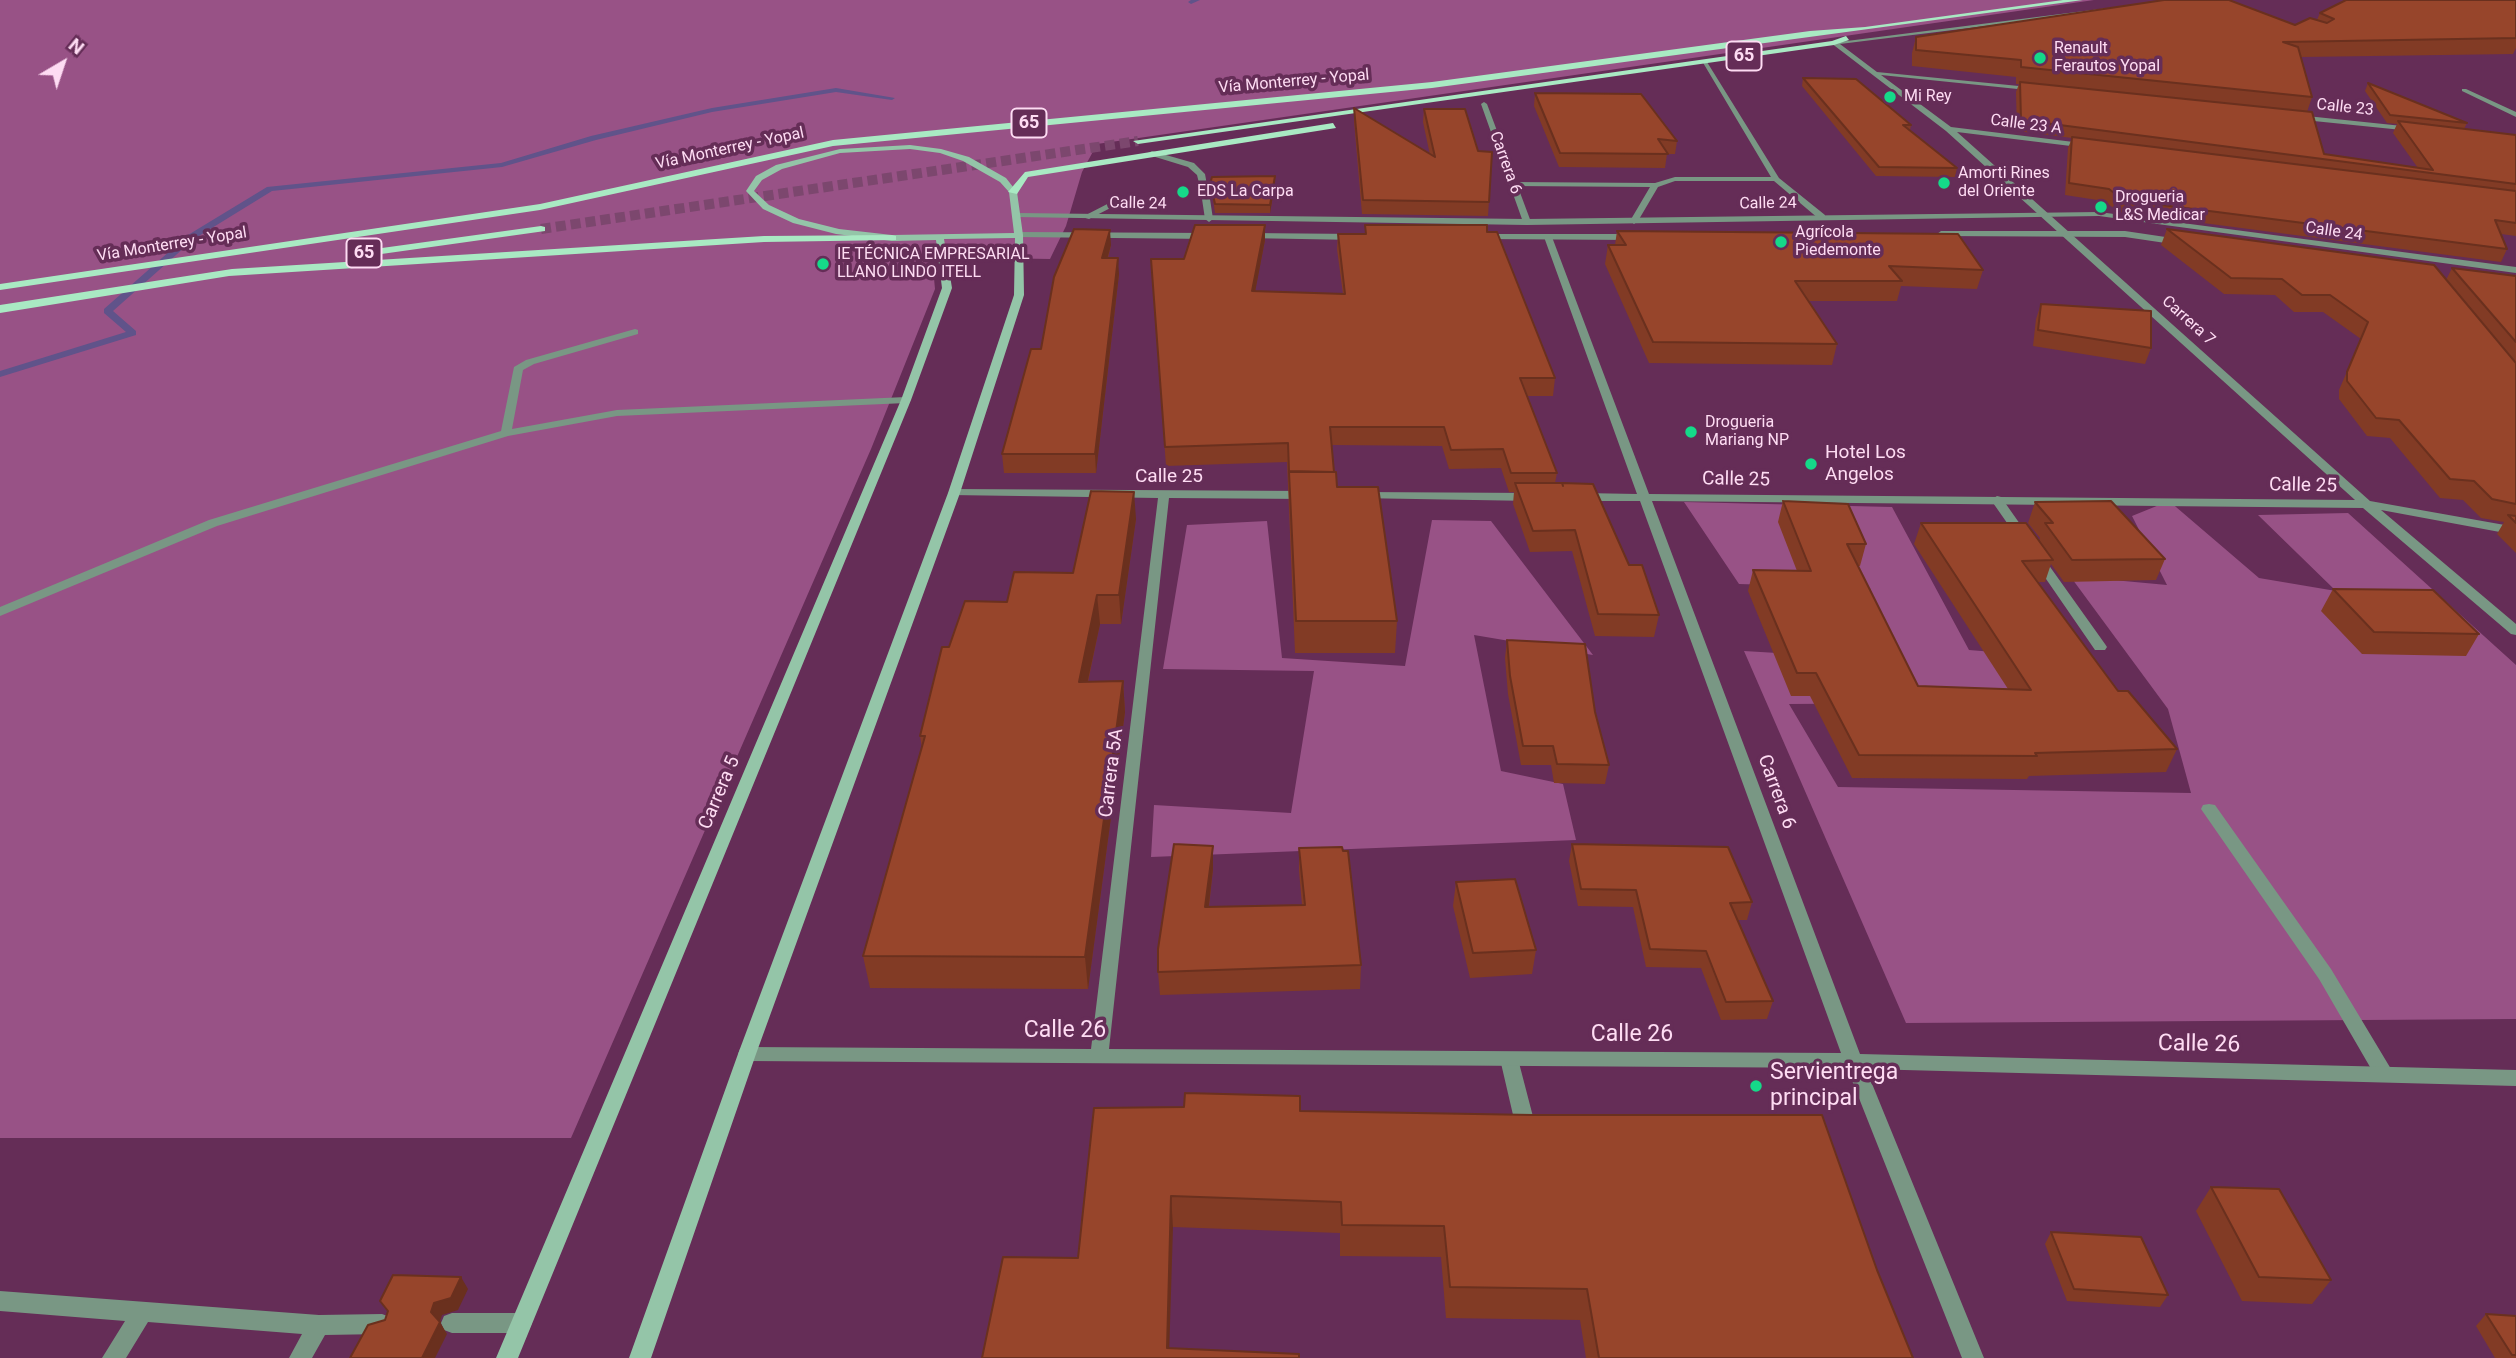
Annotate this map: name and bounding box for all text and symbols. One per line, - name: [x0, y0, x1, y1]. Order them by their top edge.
- north arrow: [28, 28, 98, 98]
- text: N: [64, 33, 89, 59]
- place label: Renault Ferautos Yopal: [2054, 39, 2160, 77]
- road number: 65: [1726, 42, 1762, 70]
- marker: Renault Ferautos Yopal: [2032, 50, 2048, 66]
- street label: Vía Monterrey - Yopal: [1218, 66, 1370, 98]
- place label: Mi Rey: [1904, 87, 1952, 107]
- marker: Mi Rey: [1882, 89, 1898, 105]
- street label: Calle 23: [2315, 95, 2375, 121]
- road number: 65: [1012, 109, 1046, 138]
- street label: Calle 23 A: [1989, 111, 2063, 139]
- street label: Vía Monterrey - Yopal: [654, 124, 806, 174]
- street label: Carrera 6: [1485, 129, 1525, 197]
- place label: Amorti Rines del Oriente: [1958, 164, 2050, 202]
- marker: Amorti Rines del Oriente: [1936, 175, 1952, 191]
- place label: EDS La Carpa: [1197, 182, 1294, 202]
- marker: EDS La Carpa: [1175, 184, 1191, 200]
- place label: Drogueria L&S Medicar: [2115, 188, 2205, 226]
- street label: Calle 24: [1109, 194, 1167, 214]
- street label: Calle 24: [1739, 194, 1797, 214]
- marker: Drogueria L&S Medicar: [2093, 199, 2109, 215]
- street label: Calle 24: [2304, 219, 2364, 245]
- place label: Agrícola Piedemonte: [1795, 223, 1881, 261]
- street label: Vía Monterrey - Yopal: [96, 224, 248, 266]
- marker: Agrícola Piedemonte: [1773, 234, 1789, 250]
- road number: 65: [346, 239, 382, 268]
- place label: IE TÉCNICA EMPRESARIAL LLANO LINDO ITELL: [837, 245, 1030, 283]
- marker: IE TÉCNICA EMPRESARIAL LLANO LINDO ITELL: [815, 256, 831, 272]
- street label: Carrera 7: [2157, 292, 2219, 350]
- place label: Drogueria Mariang NP: [1705, 413, 1789, 451]
- marker: Drogueria Mariang NP: [1683, 424, 1699, 440]
- place label: Hotel Los Angelos: [1825, 442, 1906, 486]
- marker: Hotel Los Angelos: [1803, 456, 1819, 472]
- street label: Calle 25: [1135, 466, 1203, 488]
- street label: Calle 25: [1702, 468, 1770, 492]
- street label: Calle 25: [2269, 474, 2337, 498]
- street label: Carrera 5A: [1095, 727, 1129, 819]
- street label: Carrera 6: [1752, 752, 1800, 832]
- street label: Carrera 5: [694, 753, 746, 833]
- street label: Calle 26: [1024, 1017, 1106, 1045]
- street label: Calle 26: [1591, 1021, 1673, 1049]
- street label: Calle 26: [2158, 1030, 2240, 1060]
- place label: Servientrega principal: [1770, 1059, 1898, 1113]
- marker: Servientrega principal: [1748, 1078, 1764, 1094]

